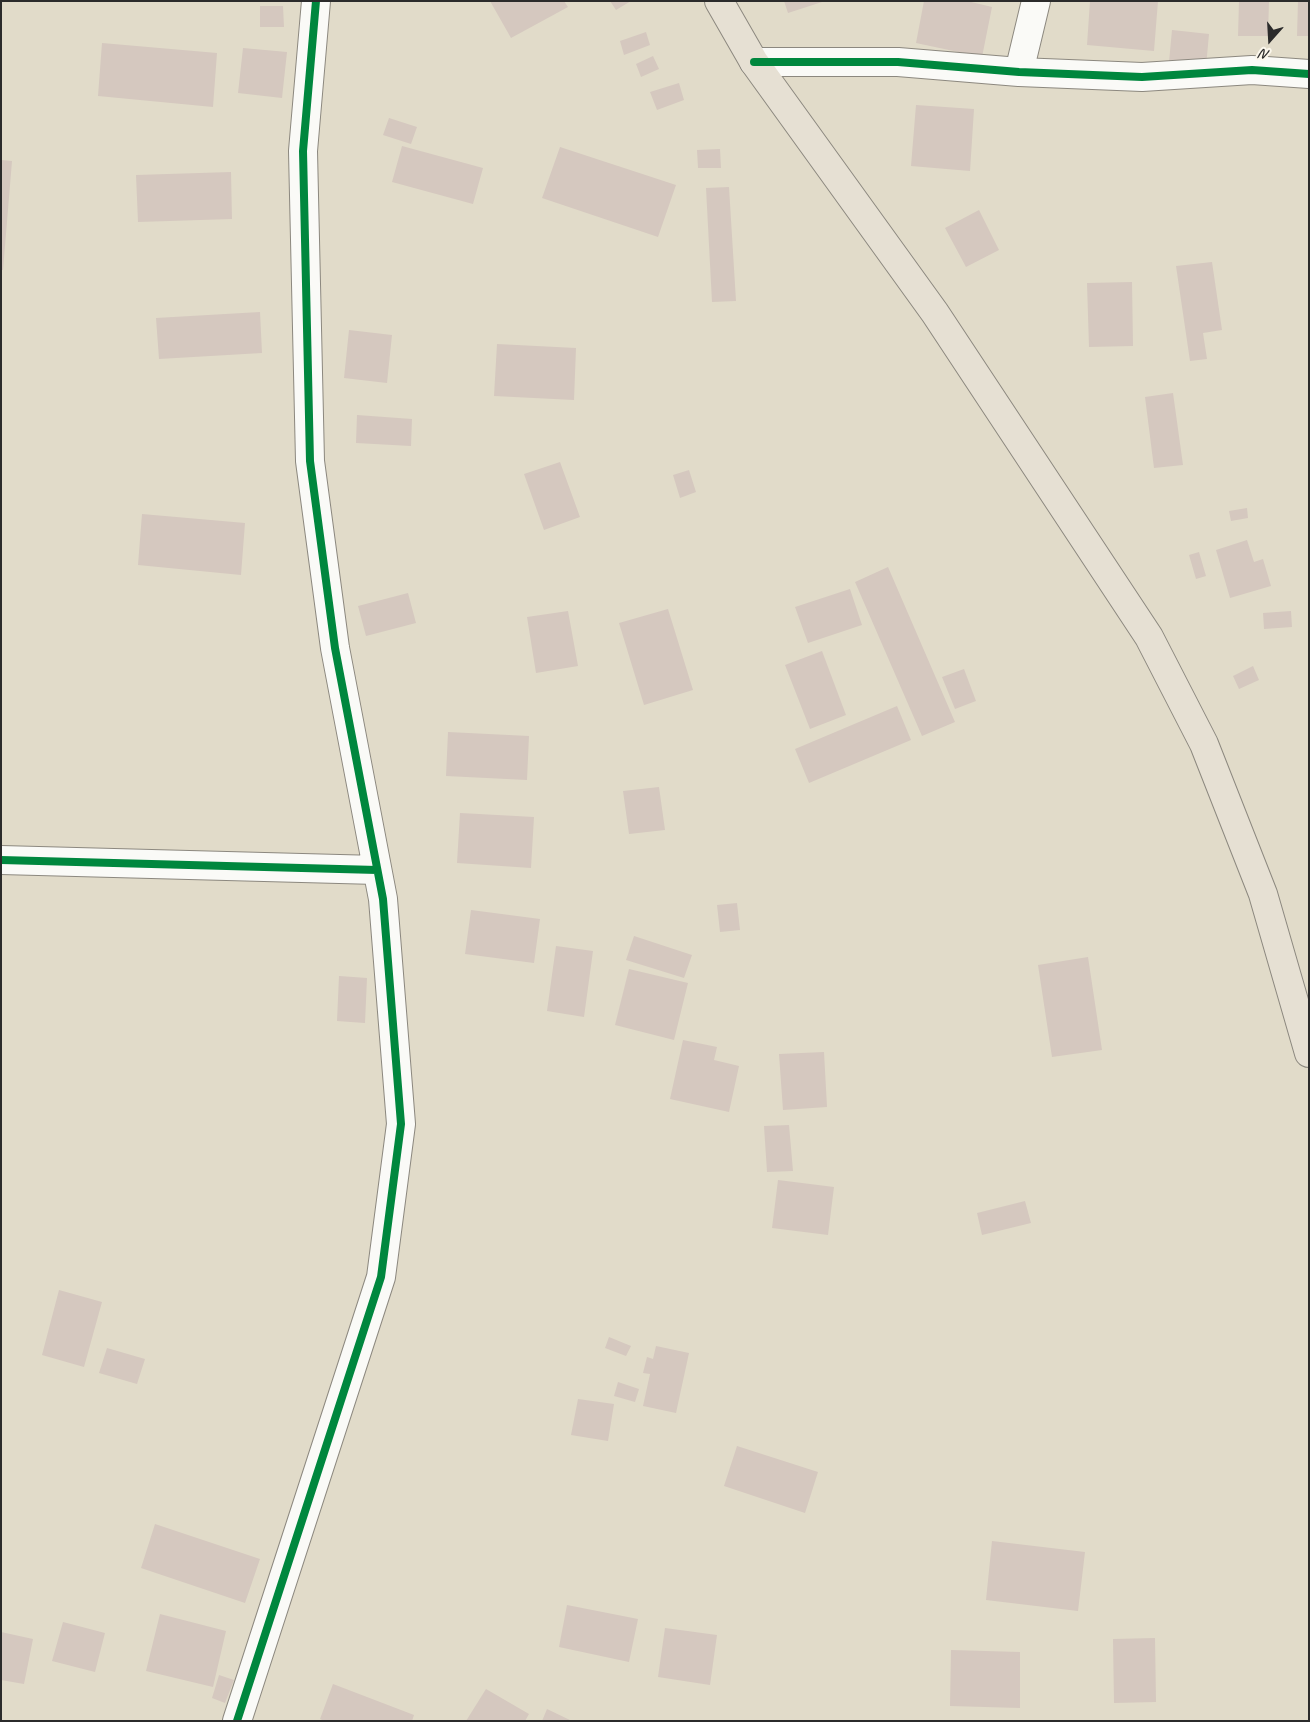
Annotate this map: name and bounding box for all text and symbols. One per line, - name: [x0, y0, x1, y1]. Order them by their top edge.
- north arrow: [1245, 15, 1295, 65]
- text: N: [1258, 45, 1272, 64]

